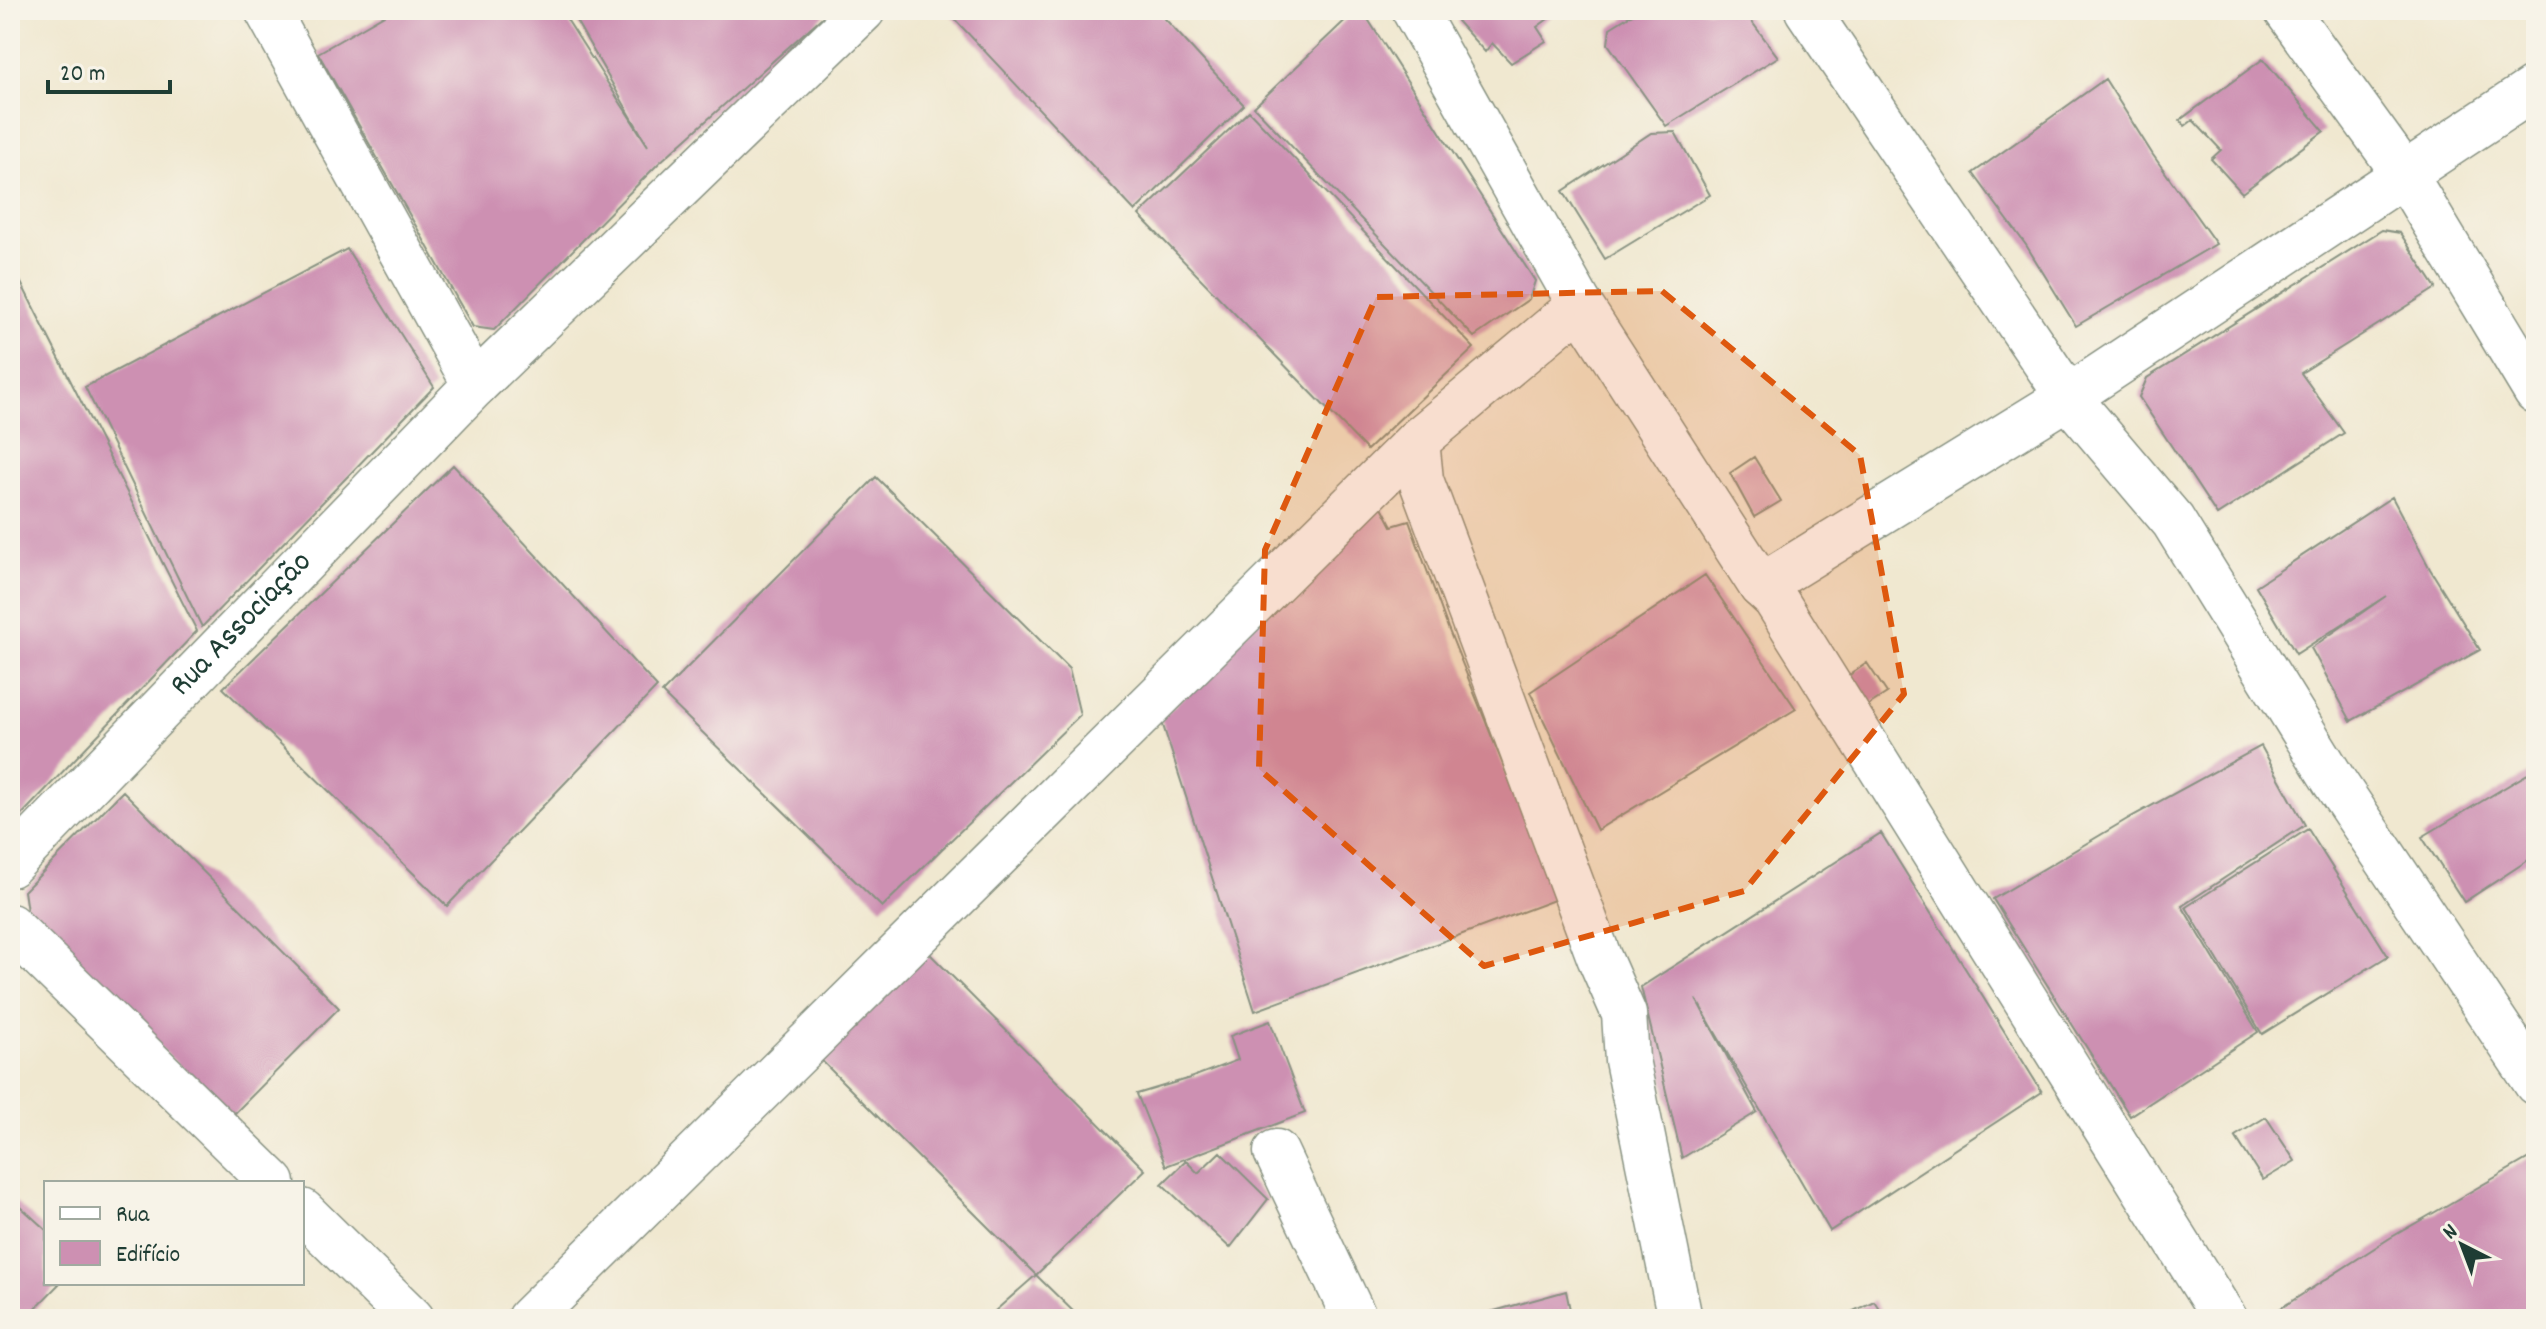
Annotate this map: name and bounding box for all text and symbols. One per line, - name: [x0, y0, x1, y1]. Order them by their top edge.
- scale bar: [48, 44, 170, 94]
- text: 20 m: [60, 58, 106, 92]
- street label: Rua Associação: [161, 542, 324, 708]
- legend: [44, 1181, 304, 1285]
- text: Rua: [116, 1199, 150, 1233]
- north arrow: [2422, 1205, 2502, 1285]
- text: N: [2437, 1217, 2465, 1248]
- text: Edifício: [116, 1239, 180, 1273]

